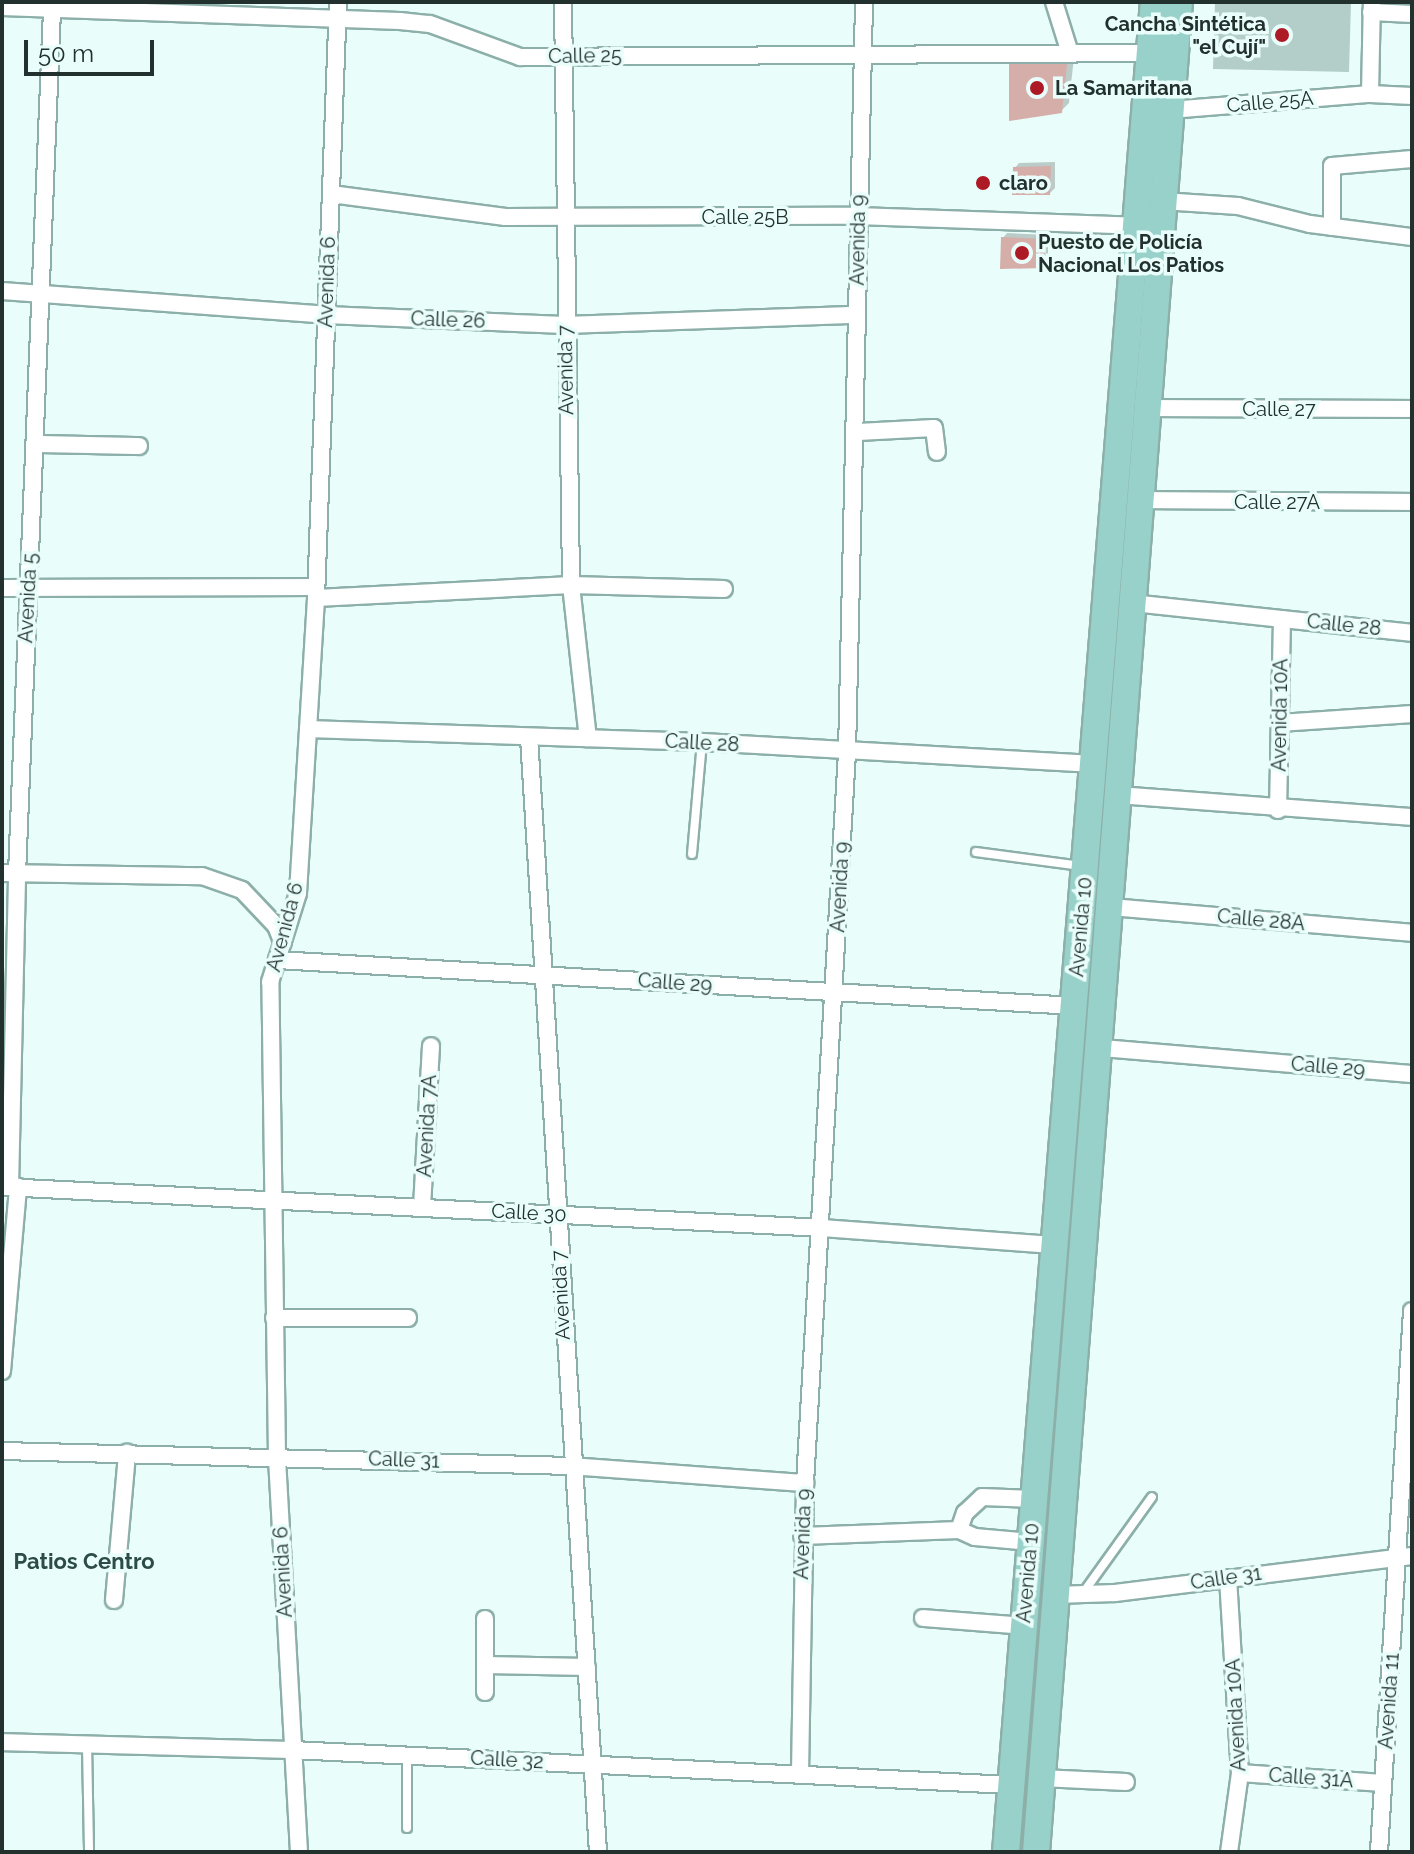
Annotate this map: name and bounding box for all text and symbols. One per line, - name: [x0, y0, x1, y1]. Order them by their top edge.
- place label: Cancha Sintética "el Cují": [1105, 12, 1266, 59]
- scale bar: [28, 24, 158, 74]
- marker: Cancha Sintética "el Cují": [1273, 26, 1291, 44]
- text: 50 m: [38, 39, 94, 68]
- street label: Calle 25: [548, 43, 622, 69]
- place label: La Samaritana: [1055, 76, 1192, 100]
- marker: La Samaritana: [1026, 77, 1048, 99]
- street label: Calle 25A: [1226, 86, 1314, 118]
- place label: claro: [999, 171, 1048, 195]
- marker: claro: [974, 174, 992, 192]
- street label: Avenida 9: [845, 194, 871, 286]
- street label: Calle 25B: [702, 205, 788, 229]
- place label: Puesto de Policía Nacional Los Patios: [1038, 230, 1225, 277]
- street label: Avenida 6: [313, 236, 341, 328]
- marker: Puesto de Policía Nacional Los Patios: [1013, 244, 1031, 262]
- street label: Calle 26: [410, 307, 486, 333]
- street label: Avenida 7: [553, 325, 579, 415]
- street label: Calle 27: [1242, 397, 1316, 421]
- street label: Calle 27A: [1234, 490, 1320, 514]
- street label: Avenida 5: [14, 552, 42, 644]
- street label: Calle 28: [1306, 609, 1382, 641]
- street label: Avenida 10A: [1267, 658, 1293, 772]
- street label: Calle 28: [664, 729, 740, 757]
- street label: Avenida 9: [826, 841, 854, 933]
- street label: Avenida 10: [1065, 876, 1097, 978]
- street label: Avenida 6: [262, 880, 308, 974]
- street label: Calle 28A: [1216, 904, 1306, 936]
- street label: Calle 29: [637, 968, 713, 998]
- street label: Calle 29: [1290, 1052, 1366, 1082]
- street label: Avenida 7A: [412, 1074, 442, 1178]
- street label: Calle 30: [491, 1199, 567, 1227]
- street label: Avenida 7: [547, 1249, 575, 1341]
- street label: Calle 31: [368, 1447, 440, 1473]
- street label: Avenida 9: [789, 1488, 817, 1580]
- street label: Avenida 10: [1012, 1522, 1044, 1624]
- street label: Avenida 6: [269, 1526, 297, 1618]
- district label: Patios Centro: [13, 1549, 155, 1575]
- street label: Calle 31: [1189, 1561, 1263, 1595]
- street label: Avenida 11: [1374, 1652, 1404, 1750]
- street label: Avenida 10A: [1221, 1658, 1251, 1772]
- street label: Calle 32: [470, 1746, 544, 1774]
- street label: Calle 31A: [1268, 1763, 1354, 1793]

